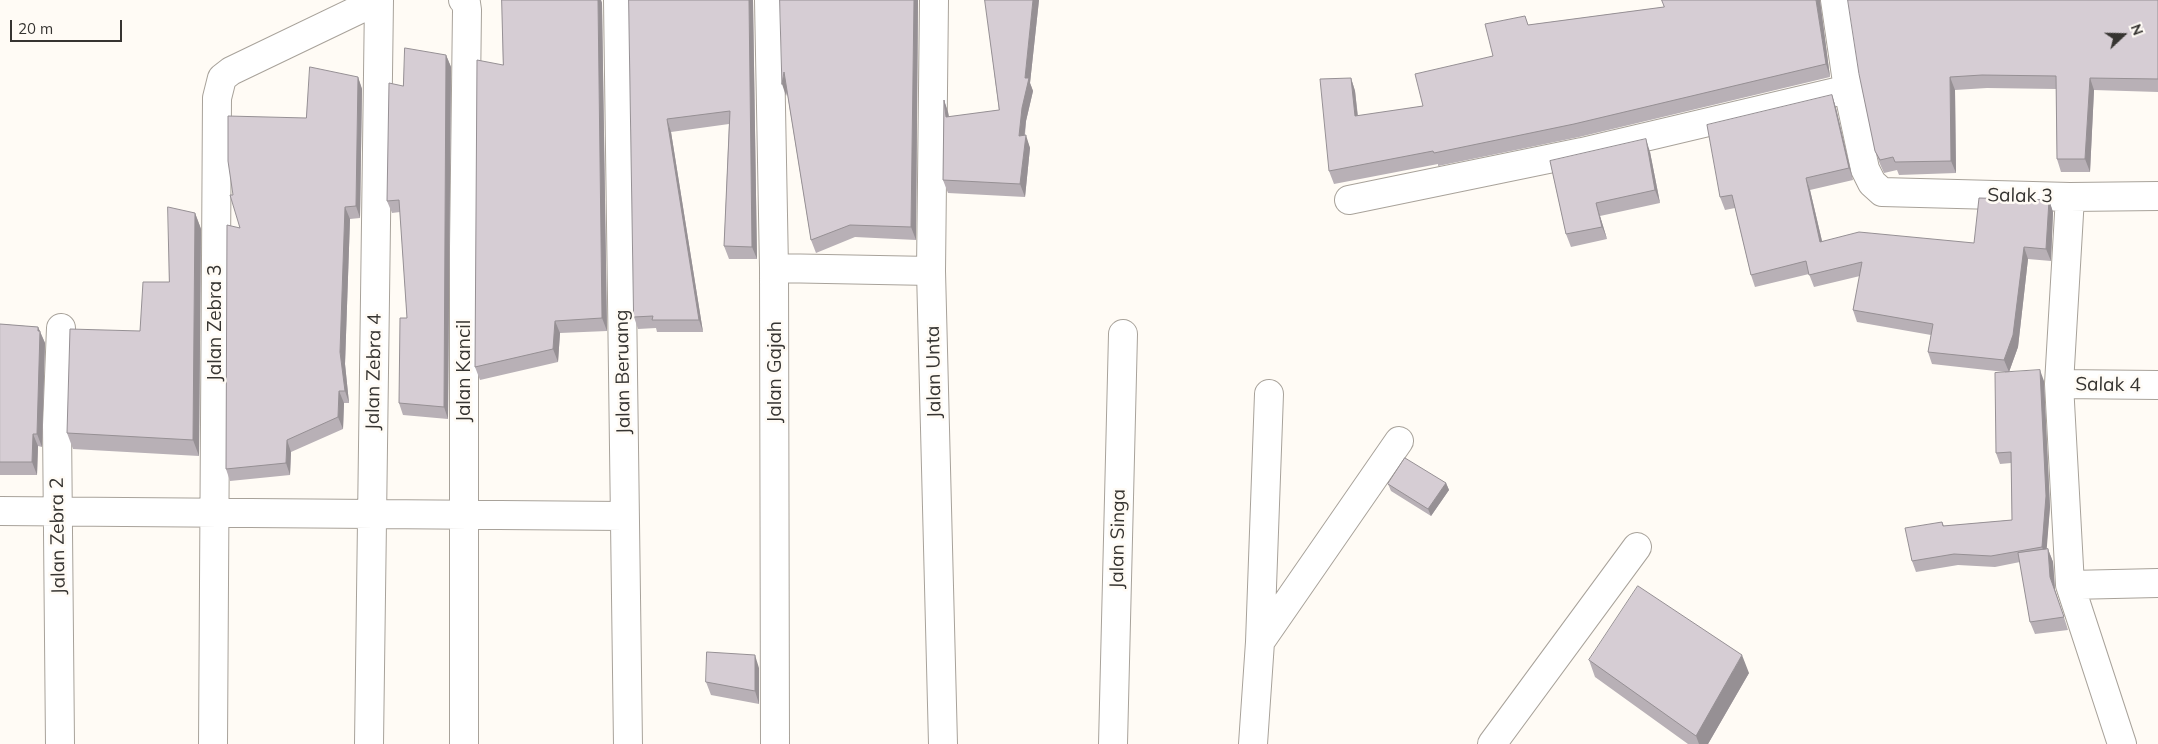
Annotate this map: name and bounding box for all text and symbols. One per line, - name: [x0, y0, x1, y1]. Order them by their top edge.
- scale bar: [12, 10, 125, 42]
- north arrow: [2098, 10, 2148, 60]
- text: 20 m: [18, 19, 53, 38]
- text: N: [2127, 21, 2147, 38]
- street label: Salak 3: [1987, 184, 2053, 208]
- street label: Jalan Zebra 3: [204, 264, 226, 382]
- street label: Jalan Beruang: [611, 309, 635, 435]
- street label: Jalan Zebra 4: [362, 313, 386, 431]
- street label: Jalan Kancil: [453, 320, 475, 422]
- street label: Jalan Gajah: [764, 321, 786, 423]
- street label: Jalan Unta: [922, 325, 946, 419]
- street label: Salak 4: [2075, 373, 2141, 397]
- street label: Jalan Zebra 2: [46, 477, 70, 595]
- street label: Jalan Singa: [1106, 489, 1130, 589]

